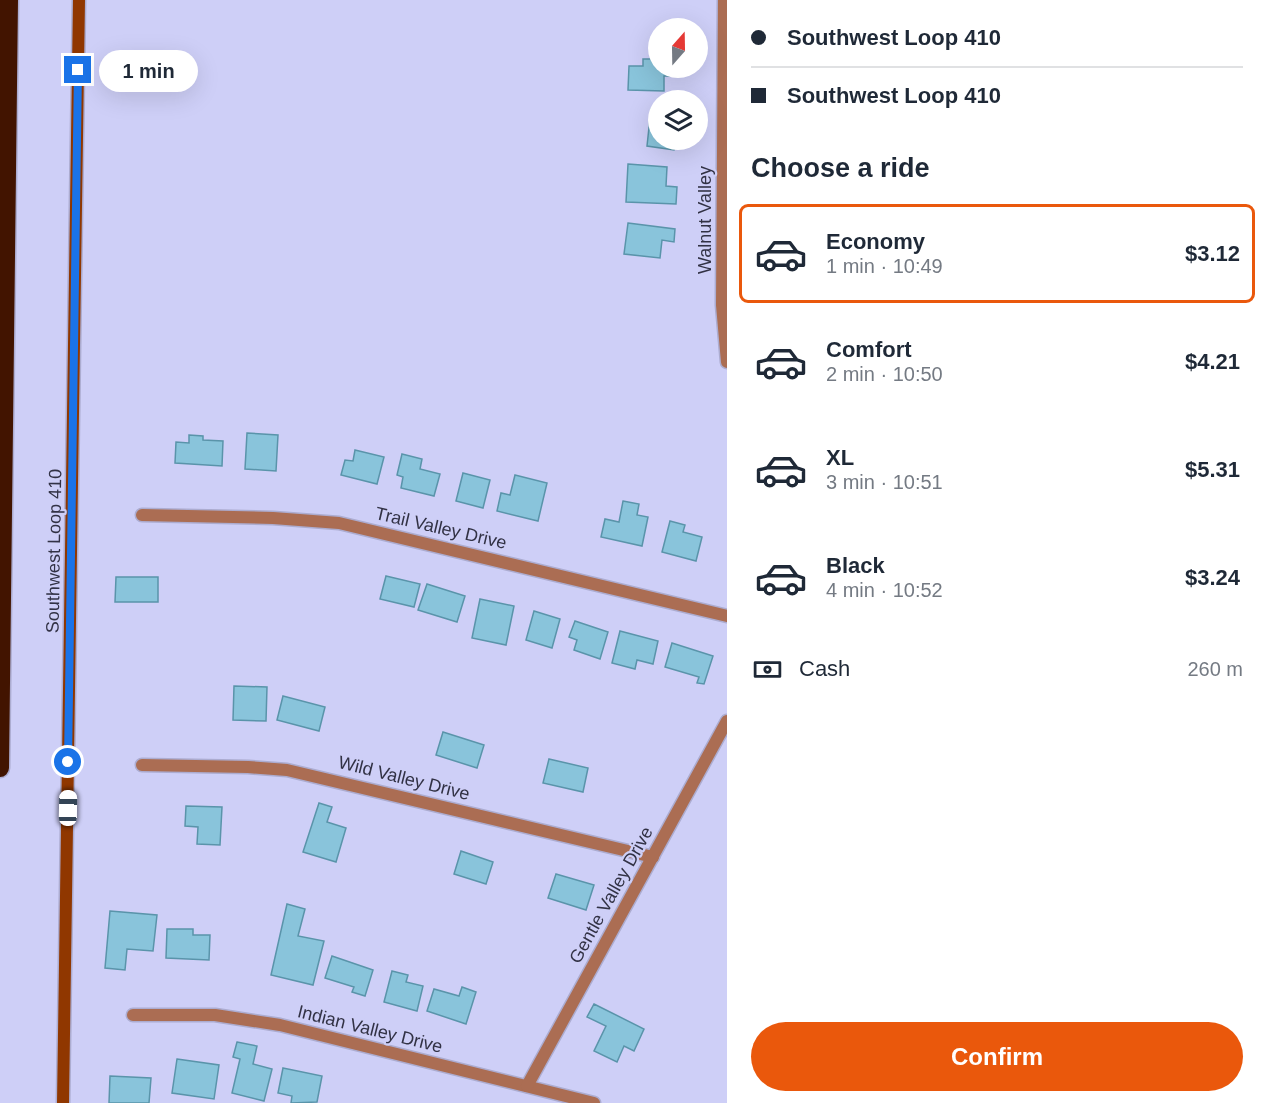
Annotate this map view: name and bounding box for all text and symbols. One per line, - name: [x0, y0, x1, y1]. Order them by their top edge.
- north arrow: [648, 18, 708, 78]
- map controls: [648, 18, 708, 150]
- text: Southwest Loop 410: [787, 25, 1001, 50]
- callout: 1 min: [99, 49, 198, 91]
- route end: [64, 56, 91, 83]
- text: 1 min: [122, 60, 175, 82]
- text: Southwest Loop 410: [787, 83, 1001, 108]
- button: layers: [648, 90, 708, 150]
- text: Choose a ride: [751, 153, 930, 183]
- street label: Walnut Valley: [695, 166, 715, 274]
- icon: car: [754, 227, 808, 281]
- text: Economy: [826, 229, 925, 254]
- text: $3.12: [1185, 241, 1240, 266]
- text: 1 min · 10:49: [826, 255, 943, 277]
- icon: car: [754, 335, 808, 389]
- text: Comfort: [826, 337, 912, 362]
- text: $4.21: [1185, 349, 1240, 374]
- text: 2 min · 10:50: [826, 363, 943, 385]
- icon: car: [754, 443, 808, 497]
- text: XL: [826, 445, 854, 470]
- text: $5.31: [1185, 457, 1240, 482]
- street label: Southwest Loop 410: [43, 469, 65, 633]
- text: 3 min · 10:51: [826, 471, 943, 493]
- street label: Trail Valley Drive: [373, 503, 509, 553]
- icon: car: [754, 551, 808, 605]
- text: Black: [826, 553, 885, 578]
- text: $3.24: [1185, 565, 1240, 590]
- text: 4 min · 10:52: [826, 579, 943, 601]
- icon: cash: [751, 653, 784, 686]
- text: Cash: [799, 656, 850, 681]
- text: 260 m: [1187, 658, 1243, 680]
- route start: [54, 748, 81, 775]
- street label: Wild Valley Drive: [336, 752, 472, 804]
- car: [59, 790, 77, 826]
- street label: Gentle Valley Drive: [565, 823, 657, 967]
- street label: Indian Valley Drive: [295, 1001, 445, 1057]
- button: Confirm: [751, 1022, 1243, 1091]

